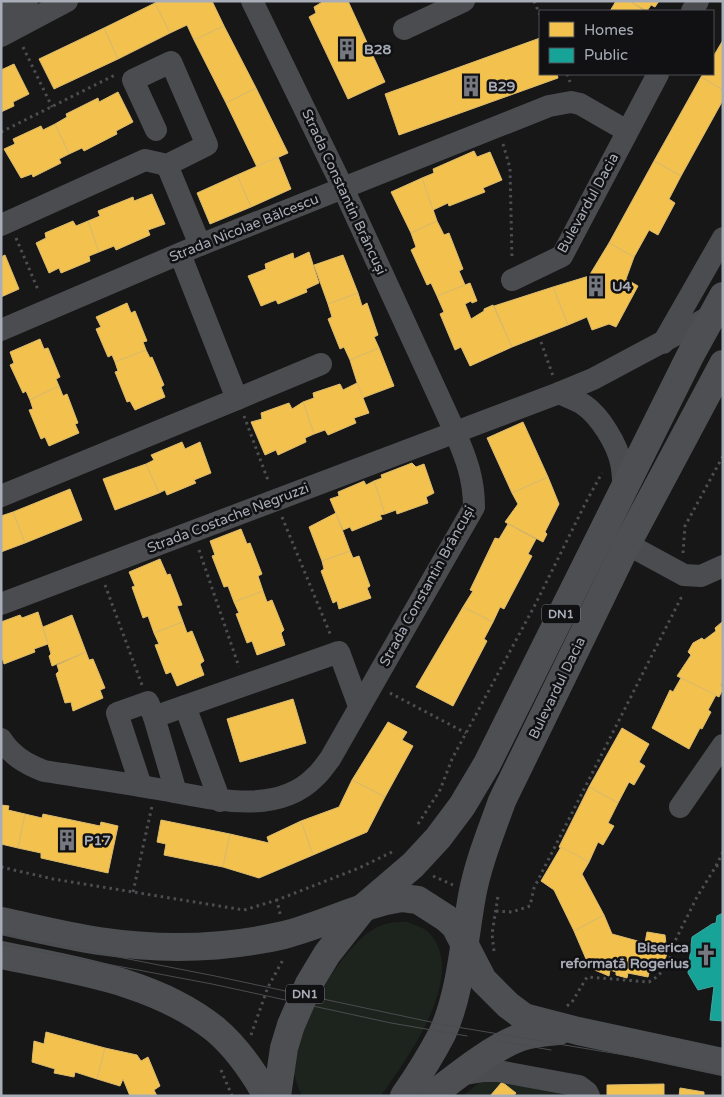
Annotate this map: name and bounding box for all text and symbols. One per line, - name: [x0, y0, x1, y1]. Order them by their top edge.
- legend: [539, 10, 714, 75]
- text: Homes: [584, 21, 634, 39]
- building icon: B28: [334, 36, 360, 62]
- place label: B28: [364, 41, 391, 58]
- text: Public: [584, 46, 628, 64]
- building icon: B29: [458, 73, 484, 99]
- place label: B29: [488, 78, 515, 95]
- street label: Strada Constantin Brâncuși: [298, 107, 390, 277]
- street label: Bulevardul Dacia: [554, 150, 622, 256]
- street label: Strada Nicolae Bălcescu: [167, 190, 321, 266]
- building icon: U4: [583, 273, 609, 299]
- place label: U4: [612, 278, 632, 295]
- street label: Strada Costache Negruzzi: [145, 479, 311, 557]
- street label: Strada Constantin Brâncuși: [376, 503, 478, 669]
- road number: DN1: [542, 604, 580, 624]
- street label: Bulevardul Dacia: [525, 634, 589, 742]
- building icon: P17: [54, 827, 80, 853]
- place label: P17: [84, 832, 111, 849]
- place label: Biserica reformată Rogerius: [560, 939, 689, 972]
- church icon: Biserica reformată Rogerius: [693, 942, 719, 968]
- road number: DN1: [286, 984, 324, 1004]

